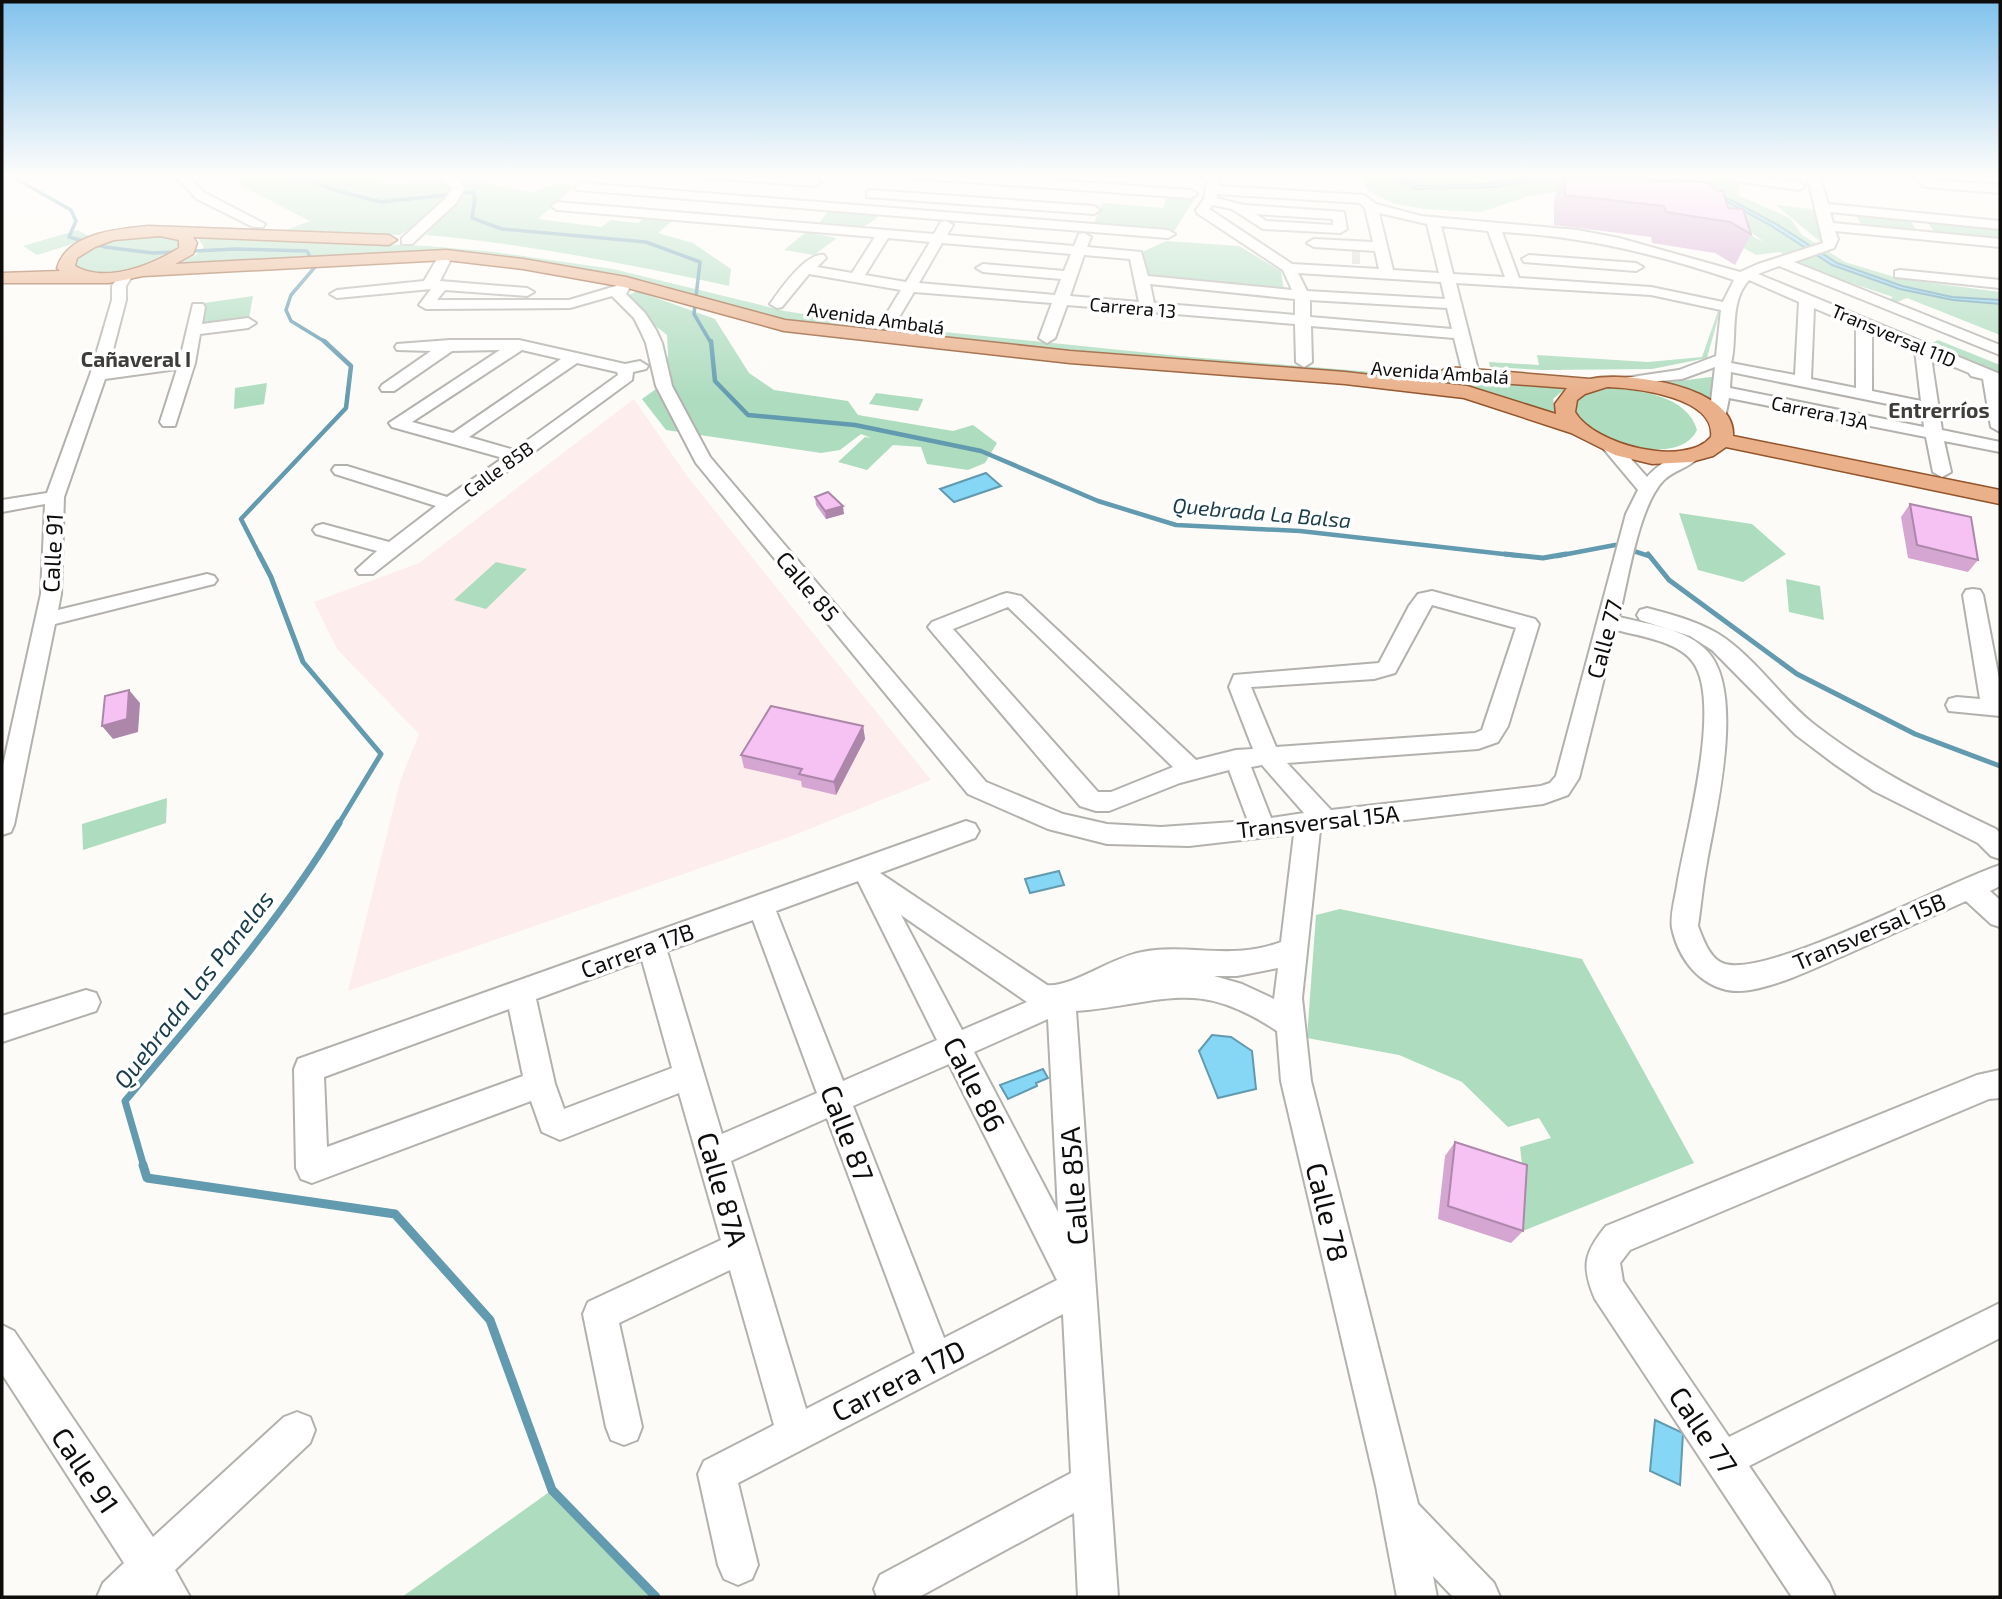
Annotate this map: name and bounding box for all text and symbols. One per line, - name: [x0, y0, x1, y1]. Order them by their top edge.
- street label: Carrera 13: [1089, 292, 1177, 322]
- street label: Avenida Ambalá: [806, 297, 946, 339]
- street label: Transversal 11D: [1828, 298, 1960, 372]
- district label: Cañaveral I: [81, 346, 191, 371]
- street label: Avenida Ambalá: [1370, 356, 1510, 388]
- street label: Carrera 13A: [1769, 390, 1871, 434]
- district label: Entrerríos: [1888, 397, 1990, 422]
- street label: Calle 85B: [459, 436, 537, 502]
- water label: Quebrada La Balsa: [1172, 492, 1352, 533]
- street label: Calle 91: [36, 513, 68, 593]
- street label: Calle 85: [771, 545, 845, 627]
- street label: Calle 77: [1580, 596, 1628, 681]
- street label: Transversal 15A: [1235, 798, 1401, 843]
- water label: Quebrada Las Panelas: [107, 884, 279, 1094]
- street label: Transversal 15B: [1788, 886, 1950, 976]
- street label: Carrera 17B: [577, 917, 697, 983]
- street label: Calle 86: [937, 1031, 1013, 1137]
- street label: Calle 87: [814, 1080, 882, 1186]
- street label: Calle 85A: [1052, 1125, 1094, 1246]
- street label: Calle 87A: [691, 1128, 756, 1250]
- street label: Calle 78: [1299, 1159, 1357, 1265]
- street label: Carrera 17D: [826, 1332, 970, 1428]
- street label: Calle 77: [1663, 1380, 1745, 1480]
- street label: Calle 91: [45, 1421, 127, 1519]

